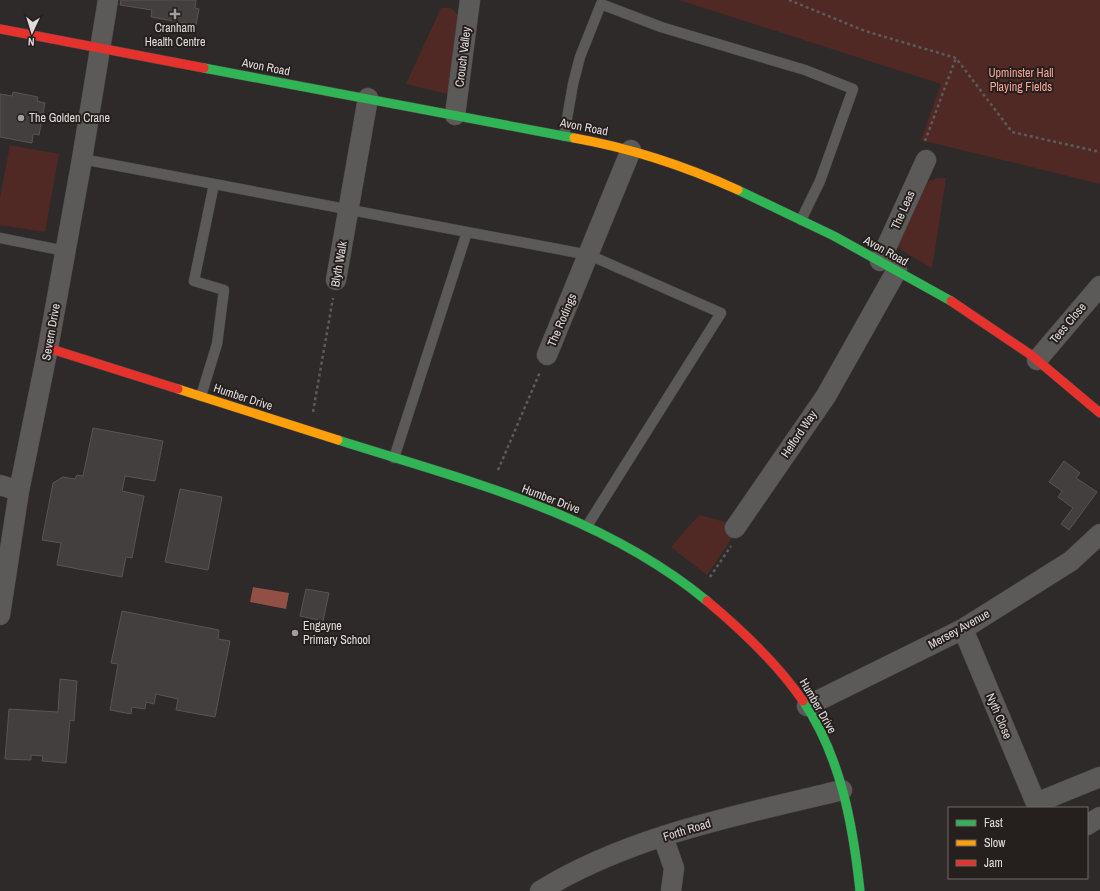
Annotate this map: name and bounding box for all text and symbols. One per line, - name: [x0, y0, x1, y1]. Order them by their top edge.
- marker: Cranham Health Centre: [169, 8, 181, 20]
- north arrow: [12, 12, 52, 52]
- place label: Cranham Health Centre: [145, 20, 205, 50]
- street label: Crouch Valley: [451, 26, 475, 88]
- text: N: [28, 35, 35, 49]
- street label: Avon Road: [240, 54, 291, 79]
- park label: Upminster Hall Playing Fields: [988, 65, 1054, 95]
- place label: The Golden Crane: [29, 110, 110, 126]
- marker: The Golden Crane: [16, 113, 26, 123]
- street label: Avon Road: [558, 114, 609, 139]
- street label: The Leas: [887, 188, 919, 232]
- street label: Avon Road: [860, 232, 911, 270]
- street label: Blyth Walk: [327, 240, 351, 288]
- street label: The Rodings: [544, 291, 580, 349]
- street label: Tees Close: [1046, 299, 1090, 347]
- street label: Severn Drive: [38, 302, 64, 362]
- street label: Humber Drive: [211, 380, 275, 414]
- street label: Helford Way: [777, 407, 821, 461]
- street label: Humber Drive: [520, 481, 582, 517]
- street label: Mersey Avenue: [926, 606, 992, 652]
- place label: Engayne Primary School: [303, 618, 370, 648]
- marker: Engayne Primary School: [290, 628, 300, 638]
- street label: Humber Drive: [796, 675, 840, 737]
- street label: Nyth Close: [982, 691, 1016, 741]
- legend: [948, 807, 1088, 879]
- street label: Forth Road: [661, 815, 713, 845]
- text: Fast: [984, 815, 1003, 831]
- text: Slow: [984, 835, 1006, 851]
- text: Jam: [984, 855, 1003, 871]

